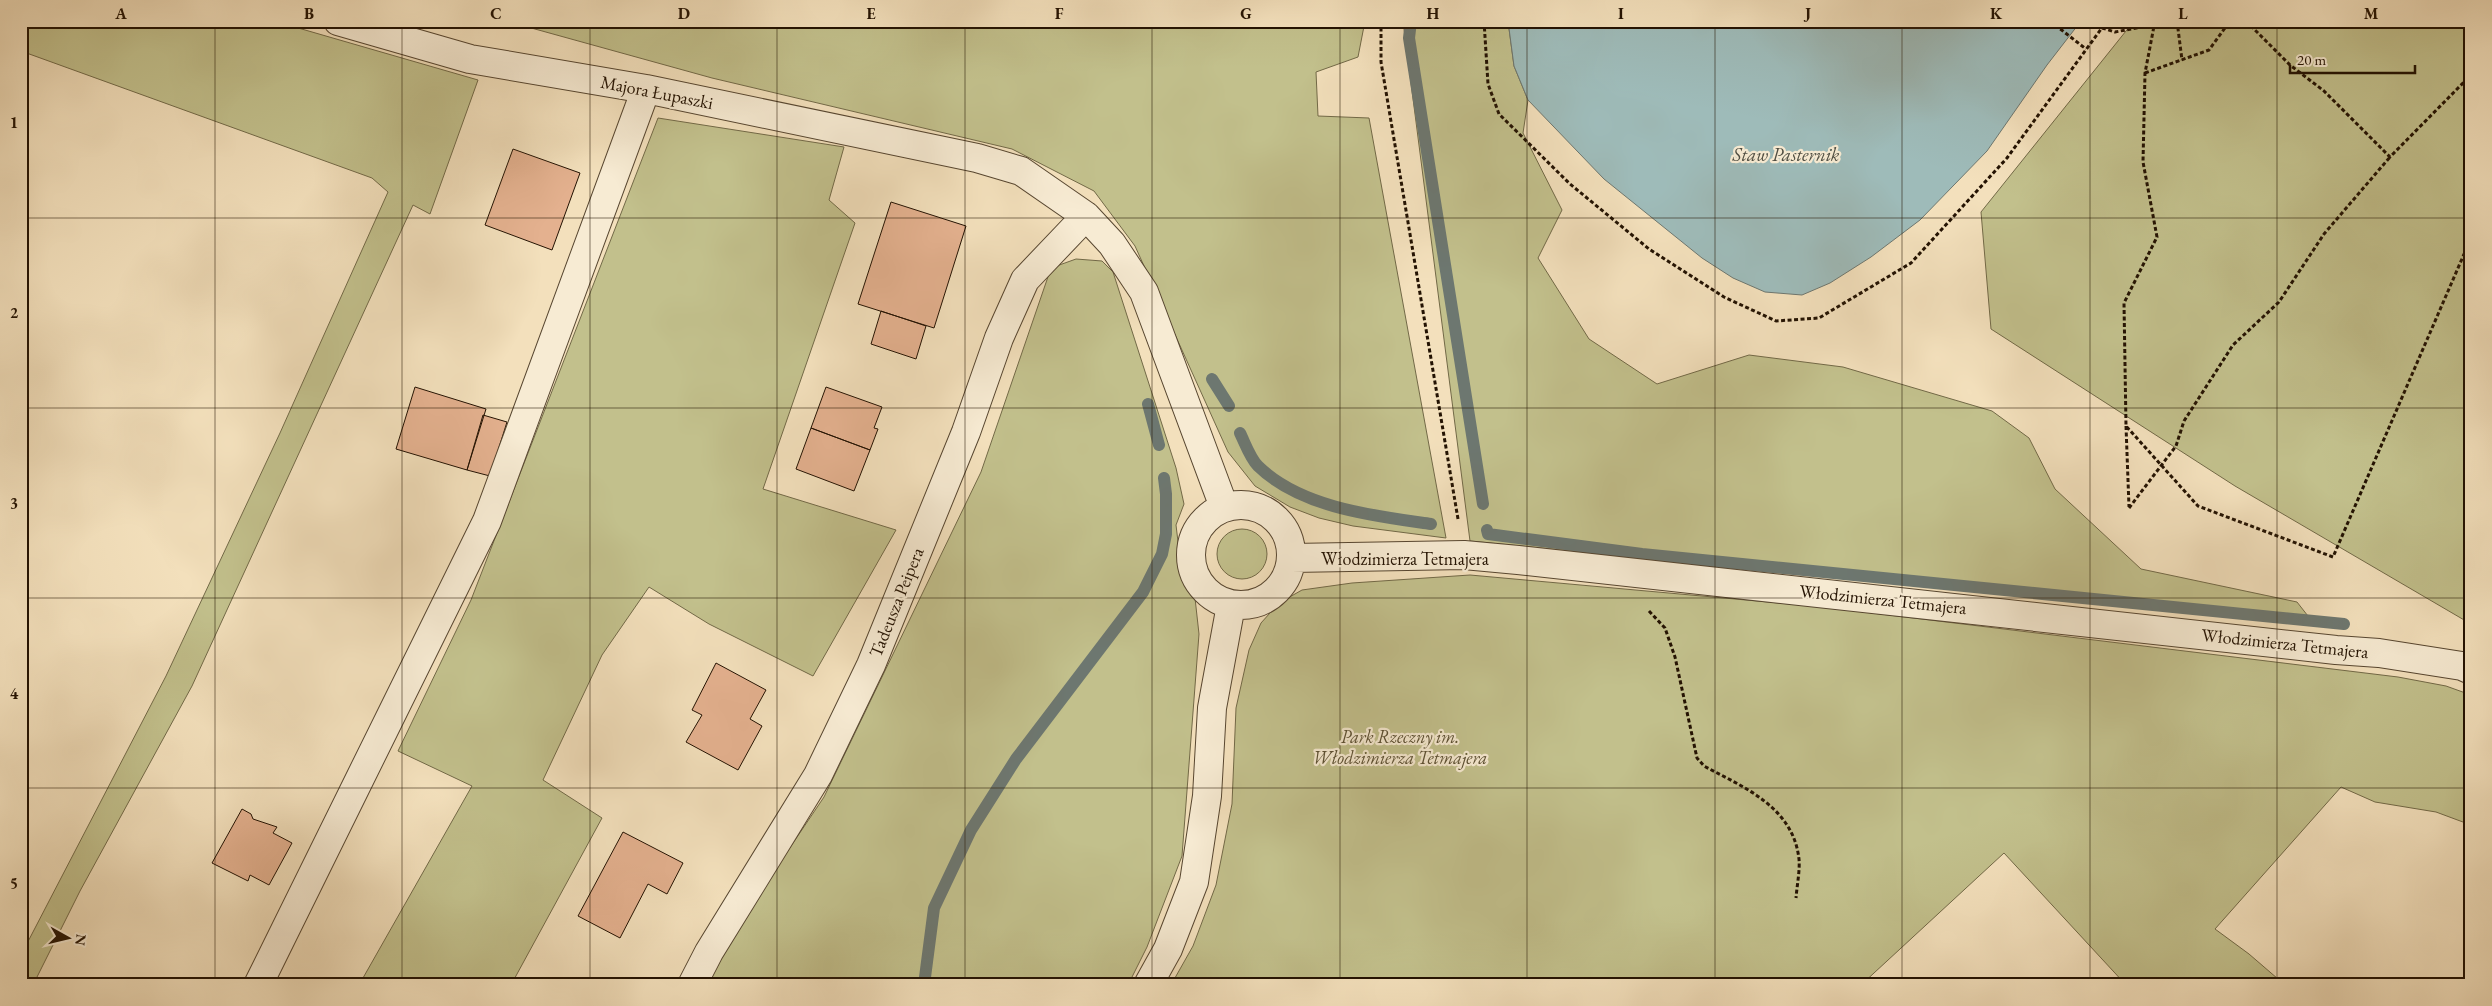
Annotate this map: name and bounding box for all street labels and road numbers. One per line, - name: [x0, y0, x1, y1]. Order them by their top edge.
- street label: Majora Łupaszki: [599, 70, 716, 114]
- street label: Tadeusza Peipera: [864, 543, 929, 660]
- street label: Włodzimierza Tetmajera: [1321, 547, 1490, 570]
- street label: Włodzimierza Tetmajera: [1798, 579, 1968, 619]
- street label: Włodzimierza Tetmajera: [2200, 623, 2370, 663]

